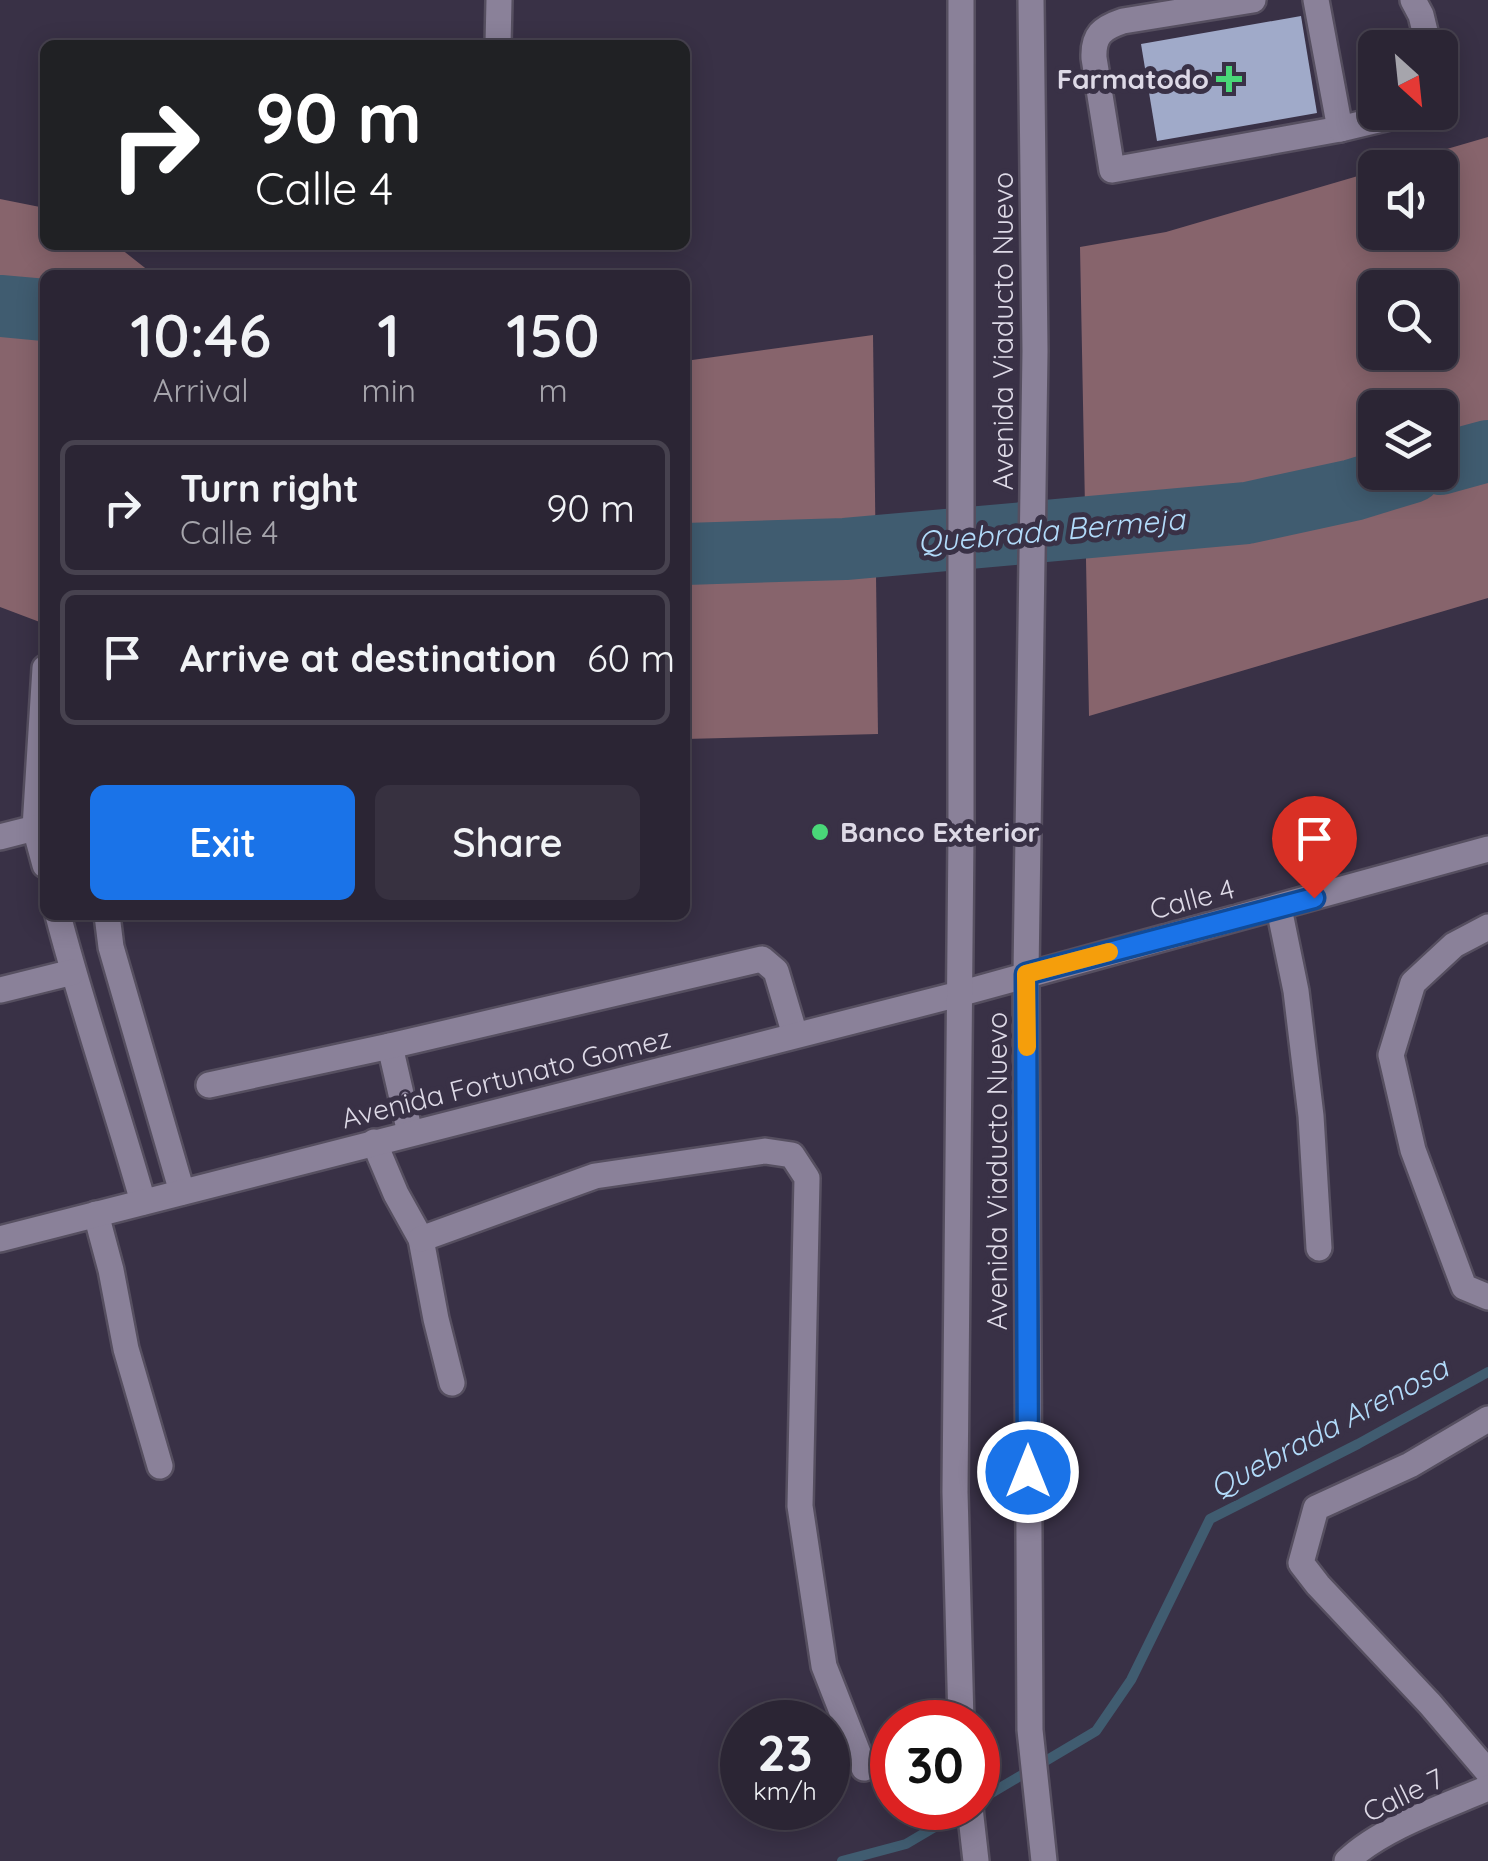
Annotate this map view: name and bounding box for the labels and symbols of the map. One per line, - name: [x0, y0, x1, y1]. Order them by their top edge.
- north arrow: [1358, 30, 1458, 130]
- place label: Farmatodo: [1057, 61, 1209, 96]
- marker: Farmatodo: [1218, 68, 1240, 90]
- street label: Avenida Viaducto Nuevo: [985, 172, 1020, 490]
- water label: Quebrada Bermeja: [916, 499, 1188, 561]
- pin: [1272, 796, 1357, 899]
- place label: Banco Exterior: [840, 814, 1040, 849]
- marker: Banco Exterior: [809, 821, 831, 843]
- street label: Calle 4: [1146, 870, 1238, 927]
- street label: Avenida Viaducto Nuevo: [979, 1012, 1014, 1330]
- street label: Avenida Fortunato Gomez: [338, 1020, 674, 1135]
- water label: Quebrada Arenosa: [1203, 1347, 1456, 1506]
- position arrow: [976, 1420, 1080, 1524]
- speed limit sign: 30: [870, 1700, 1000, 1830]
- street label: Calle 7: [1357, 1760, 1449, 1829]

